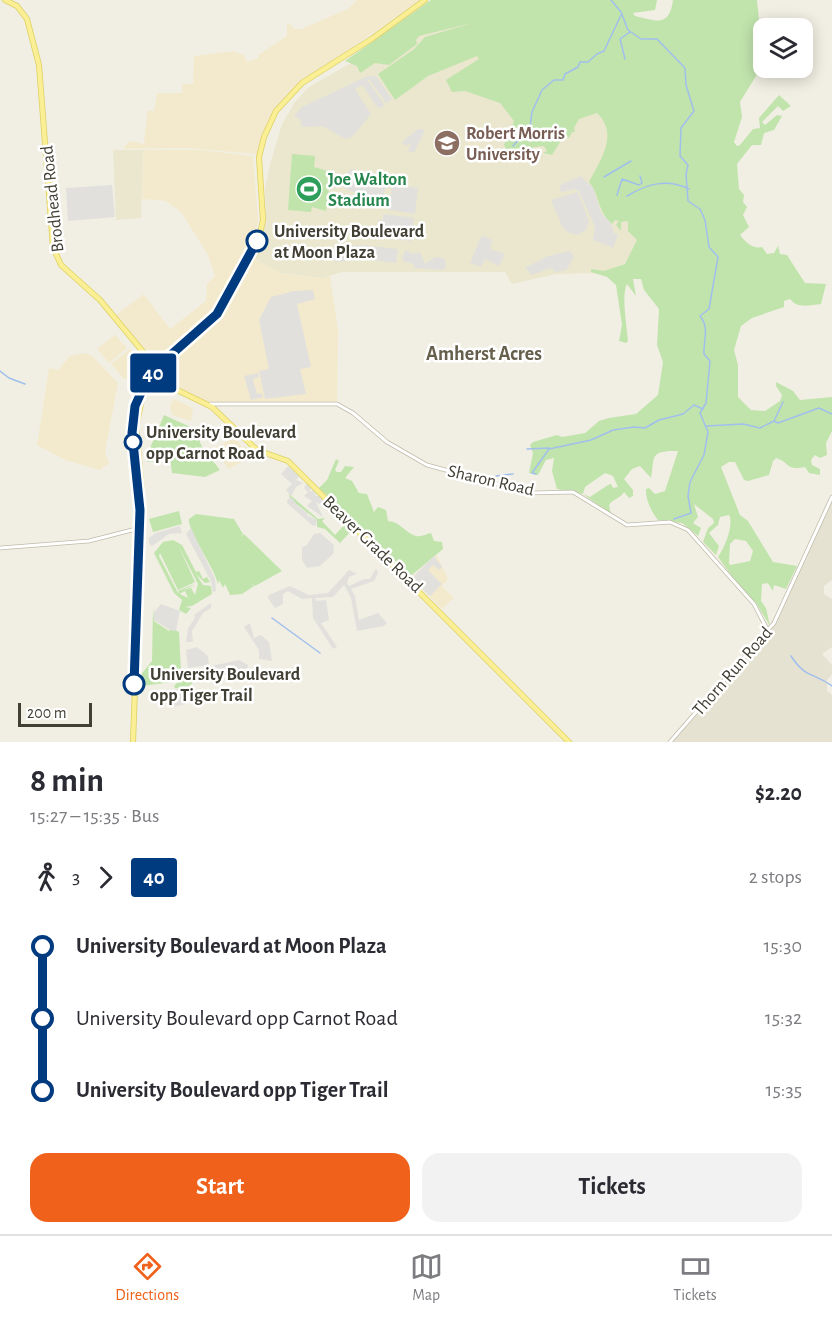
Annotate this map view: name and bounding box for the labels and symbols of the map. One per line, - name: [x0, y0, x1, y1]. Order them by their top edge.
- place label: Robert Morris University: [466, 125, 565, 164]
- school or university icon: Robert Morris University: [432, 128, 462, 158]
- street label: Brodhead Road: [38, 144, 68, 253]
- place label: Joe Walton Stadium: [328, 171, 407, 210]
- sports icon: Joe Walton Stadium: [294, 174, 324, 204]
- place label: University Boulevard at Moon Plaza: [274, 223, 425, 262]
- marker: University Boulevard at Moon Plaza: [246, 230, 268, 252]
- district label: Amherst Acres: [426, 344, 542, 364]
- line badge: 40: [126, 354, 180, 392]
- place label: University Boulevard opp Carnot Road: [146, 424, 297, 463]
- marker: University Boulevard opp Carnot Road: [124, 433, 142, 451]
- street label: Sharon Road: [446, 462, 536, 500]
- street label: Beaver Grade Road: [319, 493, 426, 597]
- street label: Thorn Run Road: [689, 624, 776, 720]
- place label: University Boulevard opp Tiger Trail: [150, 666, 301, 705]
- marker: University Boulevard opp Tiger Trail: [123, 673, 145, 695]
- scale bar: [18, 700, 92, 728]

